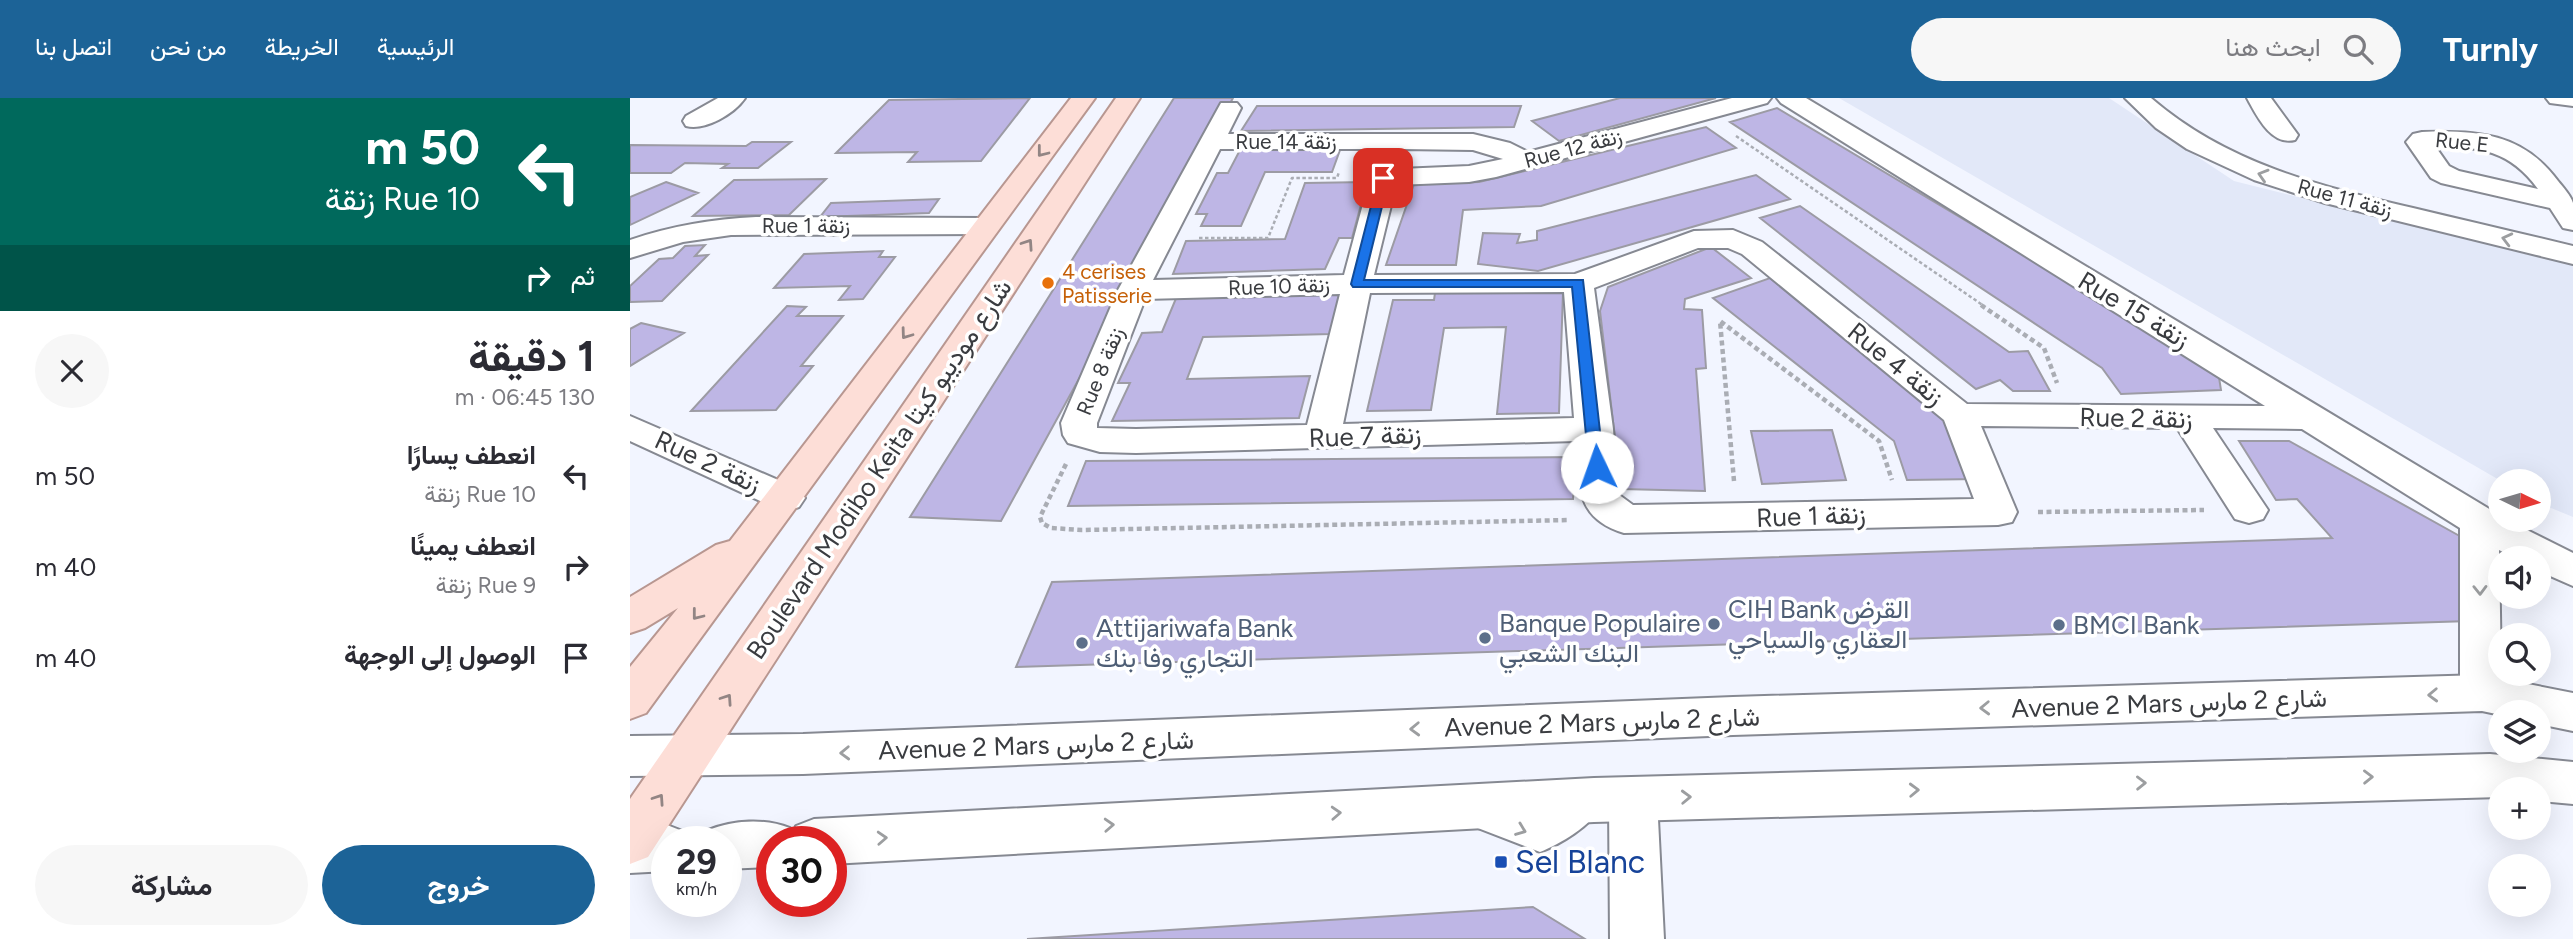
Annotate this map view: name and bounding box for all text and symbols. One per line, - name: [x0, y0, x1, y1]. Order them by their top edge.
- search box: [1911, 18, 2401, 81]
- icon: search: [2339, 30, 2377, 68]
- text: Turnly: [2443, 30, 2538, 69]
- text: ابحث هنا: [2225, 31, 2321, 63]
- text: اتصل بنا: [35, 32, 112, 61]
- text: من نحن: [150, 32, 227, 61]
- text: الخريطة: [265, 32, 339, 61]
- text: الرئيسية: [377, 32, 454, 61]
- text: 50 m: [365, 117, 480, 176]
- street label: Rue 12 زنقة: [1521, 123, 1625, 174]
- icon: left: [504, 126, 595, 217]
- street label: Rue E: [2434, 127, 2490, 157]
- street label: Rue 14 زنقة: [1235, 129, 1337, 155]
- one-way arrow: [1037, 144, 1050, 157]
- pin: [1353, 148, 1413, 208]
- icon: arrive: [1364, 159, 1402, 197]
- one-way arrow: [2257, 169, 2269, 184]
- street label: Rue 11 زنقة: [2295, 173, 2395, 224]
- text: Rue 10 زنقة: [325, 180, 480, 218]
- street label: Rue 1 زنقة: [762, 213, 850, 239]
- one-way arrow: [2501, 233, 2513, 247]
- one-way arrow: [1020, 239, 1033, 252]
- icon: right: [519, 259, 557, 297]
- place label: 4 cerises Patisserie: [1062, 259, 1152, 308]
- text: ثم: [571, 260, 595, 292]
- street label: Rue 15 زنقة: [2072, 264, 2196, 356]
- street label: Rue 10 زنقة: [1228, 272, 1330, 301]
- street label: Boulevard Modibo Keita شارع موديبو كيتا: [739, 273, 1020, 666]
- marker: 4 cerises Patisserie: [1040, 275, 1056, 291]
- street label: Rue 4 زنقة: [1841, 315, 1951, 413]
- street label: Rue 8 زنقة: [1071, 323, 1130, 419]
- one-way arrow: [901, 326, 914, 339]
- text: 1 دقيقة: [468, 331, 595, 382]
- button: close: [35, 334, 109, 408]
- text: 130 m · 06:45: [455, 383, 595, 411]
- street label: Rue 2 زنقة: [2079, 401, 2193, 435]
- street label: Rue 7 زنقة: [1308, 418, 1422, 454]
- street label: Rue 2 زنقة: [650, 424, 766, 500]
- position arrow: [1560, 430, 1634, 504]
- text: انعطف يسارًا: [407, 439, 536, 471]
- icon: left: [557, 457, 595, 495]
- text: 50 m: [35, 460, 95, 492]
- north arrow: [2488, 469, 2552, 532]
- map controls: [2488, 469, 2551, 917]
- text: Rue 10 زنقة: [424, 480, 536, 508]
- street label: Rue 1 زنقة: [1756, 498, 1866, 534]
- text: انعطف يمينًا: [410, 530, 536, 562]
- button: sound: [2488, 546, 2551, 609]
- icon: right: [557, 548, 595, 586]
- text: 40 m: [35, 551, 96, 583]
- text: Rue 9 زنقة: [436, 571, 536, 599]
- one-way arrow: [2472, 585, 2488, 596]
- place label: CIH Bank القرض العقاري والسياحي: [1728, 593, 1909, 660]
- one-way arrow: [692, 607, 705, 620]
- place label: Banque Populaire البنك الشعبي: [1499, 607, 1701, 674]
- place label: BMCI Bank: [2073, 609, 2200, 641]
- place label: Attijariwafa Bank التجاري وفا بنك: [1096, 612, 1294, 679]
- marker: CIH Bank القرض العقاري والسياحي: [1706, 616, 1722, 632]
- marker: BMCI Bank: [2051, 617, 2067, 633]
- button: search: [2488, 623, 2551, 686]
- marker: Banque Populaire البنك الشعبي: [1477, 630, 1493, 646]
- marker: Attijariwafa Bank التجاري وفا بنك: [1074, 635, 1090, 651]
- text: الوصول إلى الوجهة: [344, 639, 536, 671]
- icon: arrive: [557, 639, 595, 677]
- text: 40 m: [35, 642, 96, 674]
- street label: Avenue 2 Mars شارع 2 مارس: [2011, 681, 2327, 727]
- one-way arrow: [2428, 687, 2439, 702]
- one-way arrow: [718, 694, 731, 707]
- street label: Avenue 2 Mars شارع 2 مارس: [1444, 700, 1760, 746]
- button: layers: [2488, 700, 2551, 763]
- one-way arrow: [1980, 701, 1991, 716]
- one-way arrow: [1410, 722, 1421, 737]
- street label: Avenue 2 Mars شارع 2 مارس: [878, 723, 1194, 769]
- one-way arrow: [840, 745, 851, 760]
- one-way arrow: [2363, 770, 2374, 785]
- one-way arrow: [2136, 775, 2147, 791]
- button: +: [2488, 777, 2551, 840]
- one-way arrow: [1908, 782, 1919, 797]
- one-way arrow: [1681, 790, 1692, 805]
- one-way arrow: [651, 793, 664, 806]
- one-way arrow: [1331, 806, 1342, 821]
- one-way arrow: [1104, 818, 1115, 833]
- one-way arrow: [1515, 822, 1527, 836]
- speed limit sign: 30: [756, 826, 847, 917]
- one-way arrow: [877, 831, 888, 846]
- text: 29: [676, 841, 717, 883]
- place label: Sel Blanc: [1515, 843, 1645, 881]
- button: مشاركة: [35, 845, 308, 925]
- button: خروج: [322, 845, 595, 925]
- marker: Sel Blanc: [1493, 854, 1509, 870]
- button: −: [2488, 854, 2551, 917]
- text: km/h: [676, 878, 717, 900]

